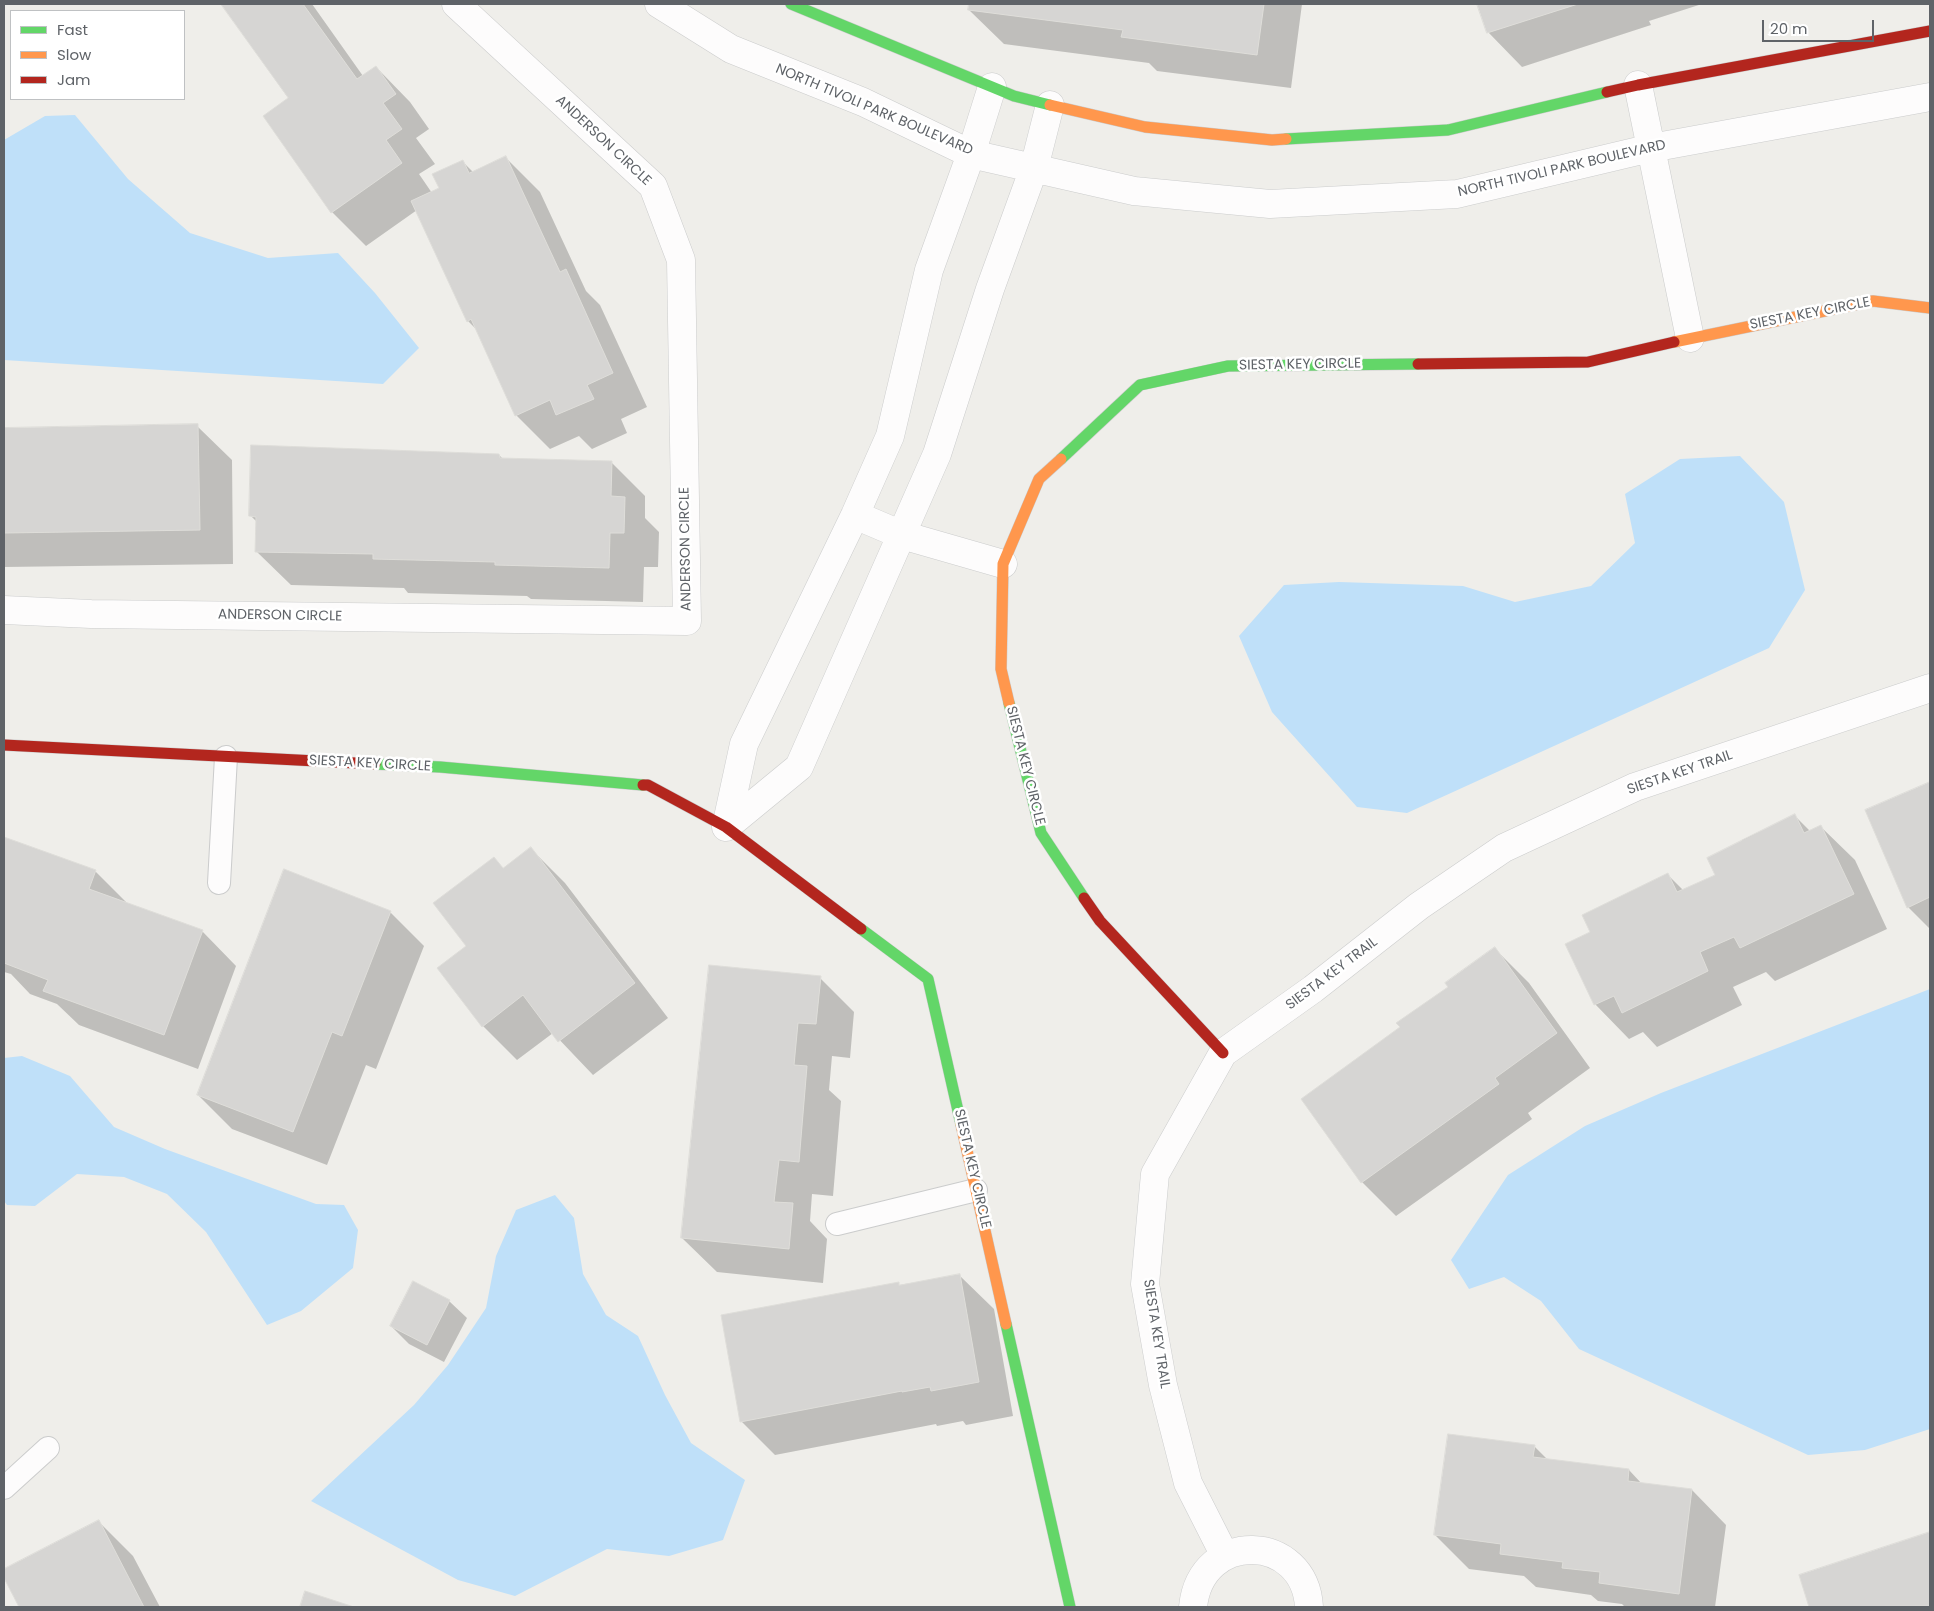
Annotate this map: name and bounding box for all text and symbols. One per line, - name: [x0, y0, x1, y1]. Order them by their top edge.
- legend: [10, 10, 185, 100]
- scale bar: [1764, 10, 1876, 42]
- text: 20 m: [1770, 18, 1808, 39]
- text: Fast: [57, 19, 88, 40]
- text: Slow: [57, 44, 91, 65]
- street label: NORTH TIVOLI PARK BOULEVARD: [773, 61, 975, 159]
- text: Jam: [57, 69, 91, 90]
- street label: ANDERSON CIRCLE: [552, 92, 654, 190]
- street label: NORTH TIVOLI PARK BOULEVARD: [1456, 137, 1668, 201]
- street label: SIESTA KEY CIRCLE: [1748, 294, 1872, 334]
- street label: SIESTA KEY CIRCLE: [1239, 356, 1361, 374]
- street label: ANDERSON CIRCLE: [677, 487, 695, 611]
- street label: ANDERSON CIRCLE: [218, 607, 342, 625]
- street label: SIESTA KEY CIRCLE: [1002, 705, 1048, 827]
- street label: SIESTA KEY TRAIL: [1625, 747, 1735, 799]
- street label: SIESTA KEY CIRCLE: [309, 752, 431, 776]
- street label: SIESTA KEY TRAIL: [1283, 934, 1381, 1014]
- street label: SIESTA KEY CIRCLE: [950, 1108, 994, 1230]
- street label: SIESTA KEY TRAIL: [1139, 1278, 1173, 1390]

